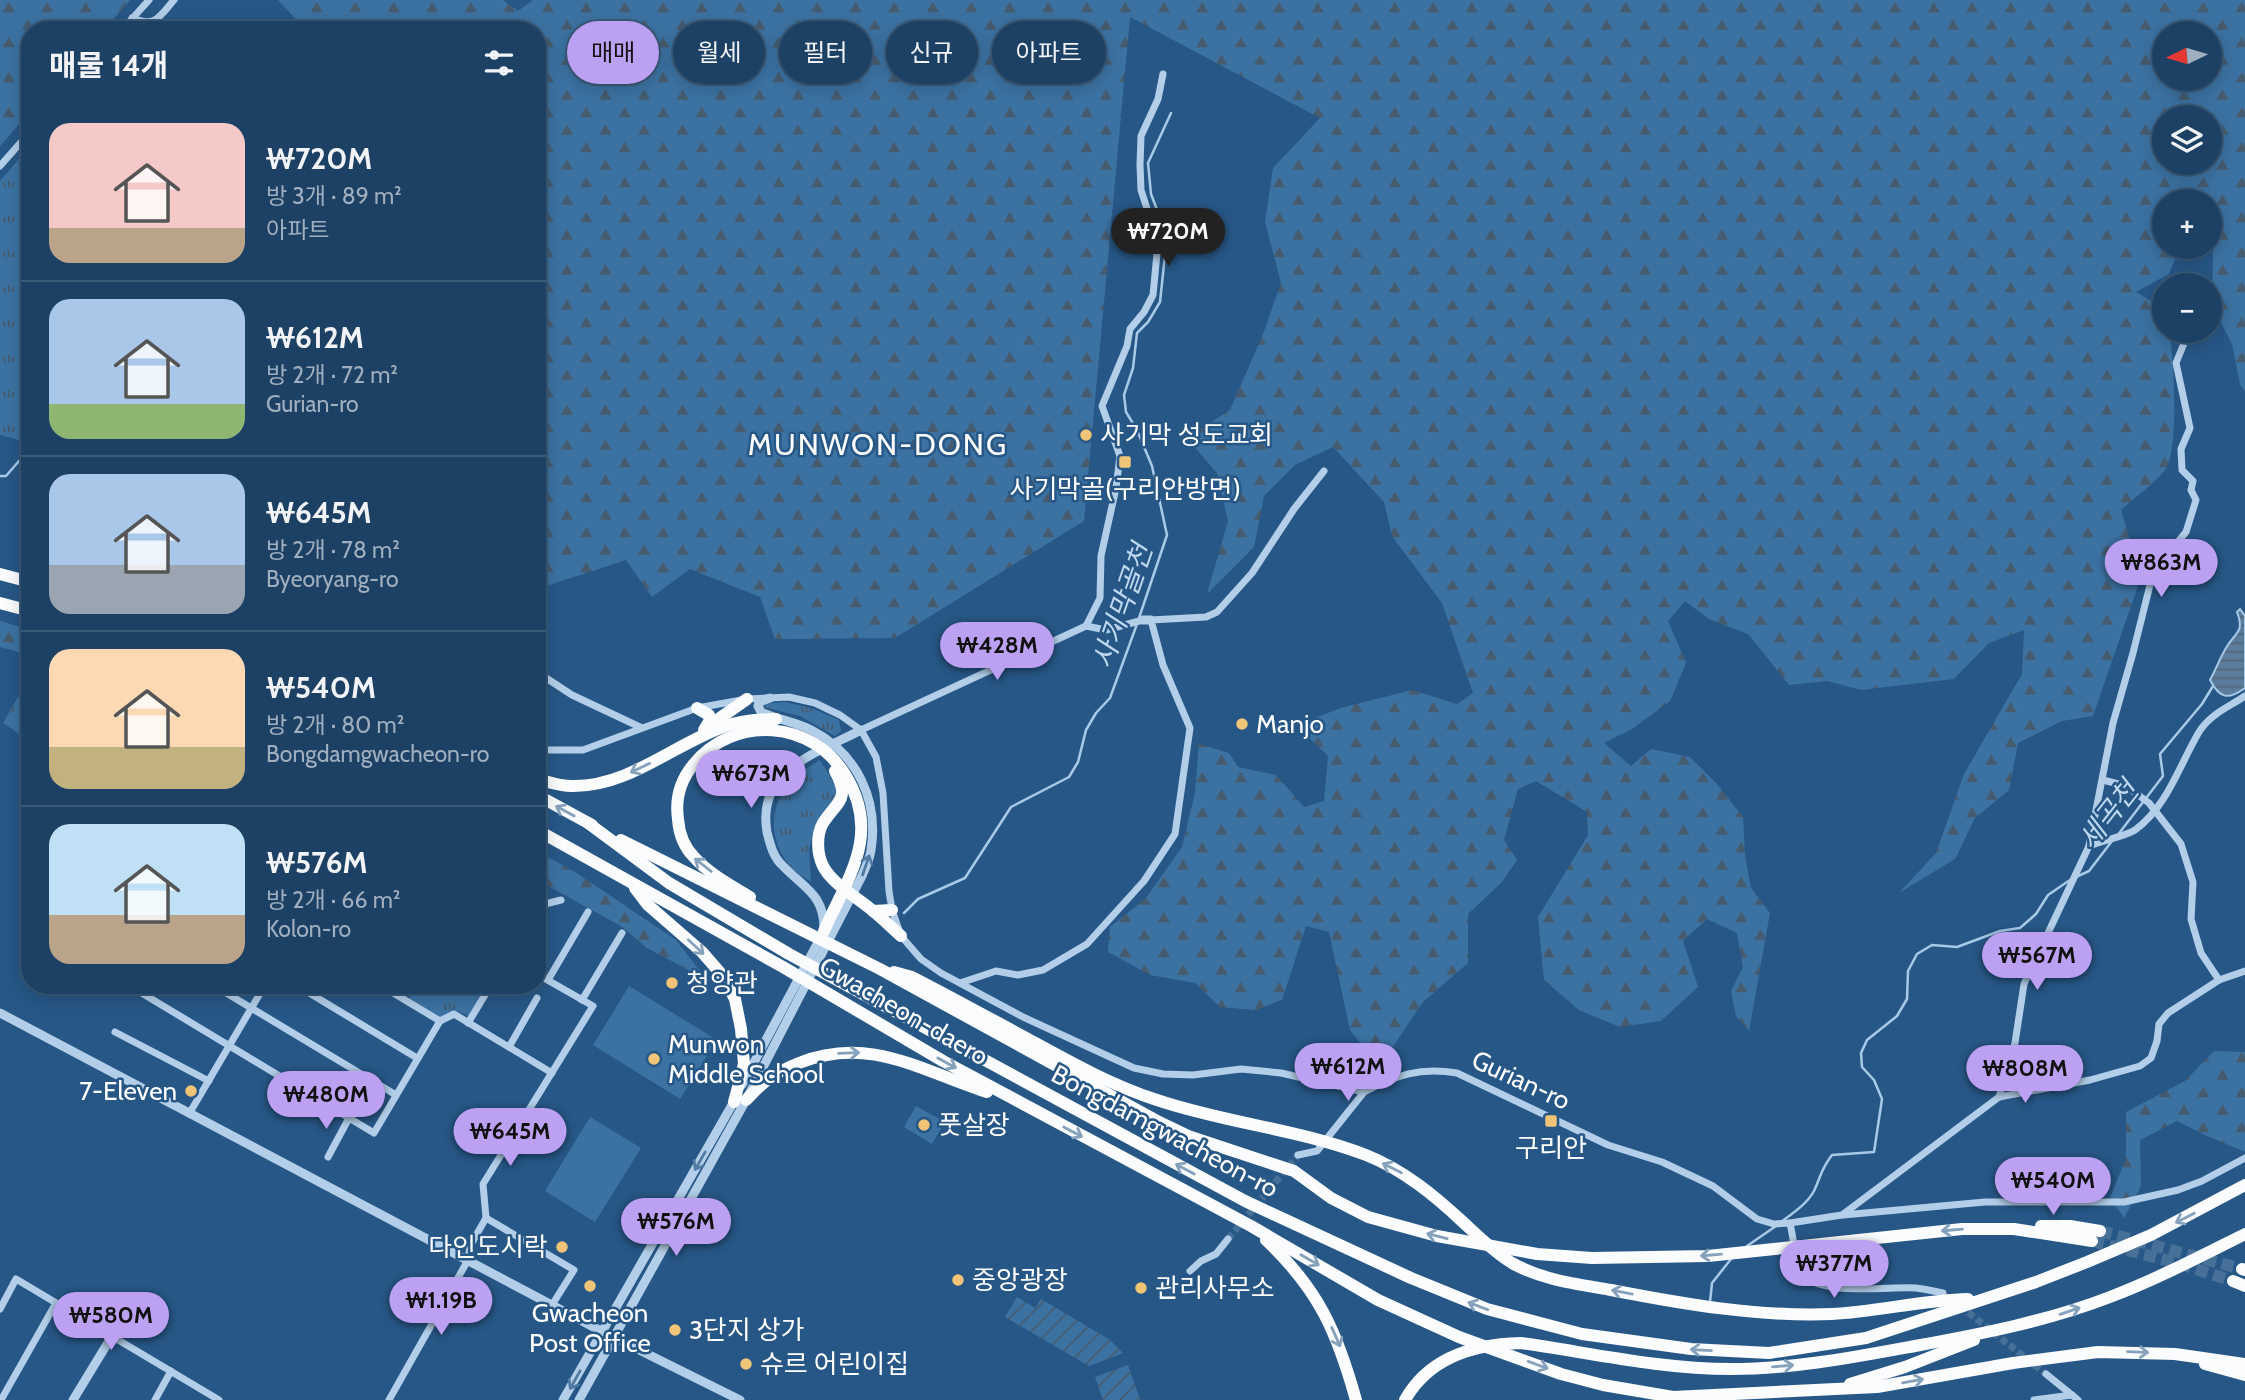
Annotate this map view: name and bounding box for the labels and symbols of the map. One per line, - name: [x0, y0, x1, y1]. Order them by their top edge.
- north arrow: [2152, 21, 2222, 91]
- pin: ₩720M: [1119, 208, 1217, 268]
- place label: 사기막 성도교회: [1100, 419, 1273, 451]
- district label: MUNWON-DONG: [748, 426, 1008, 463]
- marker: 사기막 성도교회: [1078, 427, 1094, 443]
- marker: 사기막골(구리안방면): [1117, 454, 1133, 470]
- place label: 사기막골(구리안방면): [1009, 473, 1241, 505]
- water label: 사기막골천: [1085, 537, 1160, 672]
- pin: ₩863M: [2112, 540, 2210, 599]
- pin: ₩428M: [948, 622, 1046, 682]
- place label: Manjo: [1256, 708, 1324, 740]
- marker: Manjo: [1234, 716, 1250, 732]
- pin: ₩673M: [702, 750, 800, 810]
- one-way arrow: [630, 762, 651, 775]
- water label: 세곡천: [2071, 772, 2147, 856]
- one-way arrow: [556, 803, 576, 817]
- one-way arrow: [861, 854, 873, 876]
- one-way arrow: [695, 857, 713, 872]
- pin: ₩567M: [1988, 932, 2086, 992]
- one-way arrow: [687, 939, 705, 955]
- street label: Gwacheon-daero: [814, 950, 994, 1072]
- place label: 청양관: [686, 967, 758, 999]
- marker: 청양관: [664, 975, 680, 991]
- place label: Munwon Middle School: [668, 1028, 824, 1090]
- street label: Gurian-ro: [1467, 1043, 1575, 1117]
- pin: ₩612M: [1299, 1044, 1397, 1103]
- one-way arrow: [837, 1046, 860, 1059]
- pin: ₩808M: [1976, 1046, 2074, 1105]
- marker: Munwon Middle School: [646, 1051, 662, 1067]
- one-way arrow: [936, 1056, 956, 1070]
- street label: Bongdamgwacheon-ro: [1046, 1058, 1284, 1204]
- pin: ₩480M: [277, 1072, 375, 1131]
- place label: 7-Eleven: [79, 1075, 177, 1107]
- marker: 7-Eleven: [183, 1083, 199, 1099]
- pin: ₩645M: [461, 1108, 559, 1168]
- place label: 풋살장: [938, 1109, 1010, 1141]
- marker: 구리안: [1543, 1113, 1559, 1129]
- marker: 풋살장: [916, 1117, 932, 1133]
- one-way arrow: [1062, 1125, 1083, 1139]
- place label: 구리안: [1515, 1132, 1587, 1164]
- one-way arrow: [693, 1150, 706, 1171]
- pin: ₩540M: [2004, 1158, 2102, 1217]
- one-way arrow: [1175, 1161, 1195, 1175]
- one-way arrow: [1382, 1161, 1403, 1175]
- pin: ₩576M: [627, 1198, 725, 1258]
- one-way arrow: [2175, 1212, 2196, 1226]
- one-way arrow: [1941, 1224, 1963, 1237]
- one-way arrow: [1426, 1229, 1448, 1242]
- place label: 다인도시락: [428, 1231, 548, 1263]
- marker: 다인도시락: [554, 1239, 570, 1255]
- pin: ₩377M: [1785, 1240, 1883, 1300]
- one-way arrow: [1700, 1249, 1723, 1262]
- one-way arrow: [1299, 1253, 1319, 1267]
- place label: 중앙광장: [972, 1264, 1068, 1296]
- marker: 중앙광장: [950, 1272, 966, 1288]
- place label: 관리사무소: [1155, 1272, 1275, 1304]
- pin: ₩1.19B: [384, 1278, 498, 1337]
- marker: Gwacheon Post Office: [582, 1278, 598, 1294]
- marker: 관리사무소: [1133, 1280, 1149, 1296]
- one-way arrow: [1611, 1285, 1634, 1298]
- pin: ₩580M: [62, 1292, 160, 1352]
- place label: Gwacheon Post Office: [529, 1297, 651, 1359]
- one-way arrow: [1468, 1298, 1490, 1311]
- one-way arrow: [2058, 1304, 2080, 1316]
- place label: 3단지 상가: [689, 1314, 805, 1346]
- marker: 3단지 상가: [667, 1322, 683, 1338]
- one-way arrow: [1330, 1326, 1343, 1348]
- one-way arrow: [1689, 1343, 1712, 1356]
- one-way arrow: [2126, 1345, 2149, 1359]
- place label: 슈르 어린이집: [760, 1348, 909, 1380]
- marker: 슈르 어린이집: [738, 1356, 754, 1372]
- one-way arrow: [1772, 1359, 1794, 1372]
- one-way arrow: [1526, 1360, 1548, 1373]
- one-way arrow: [568, 1369, 582, 1389]
- one-way arrow: [1901, 1374, 1924, 1387]

